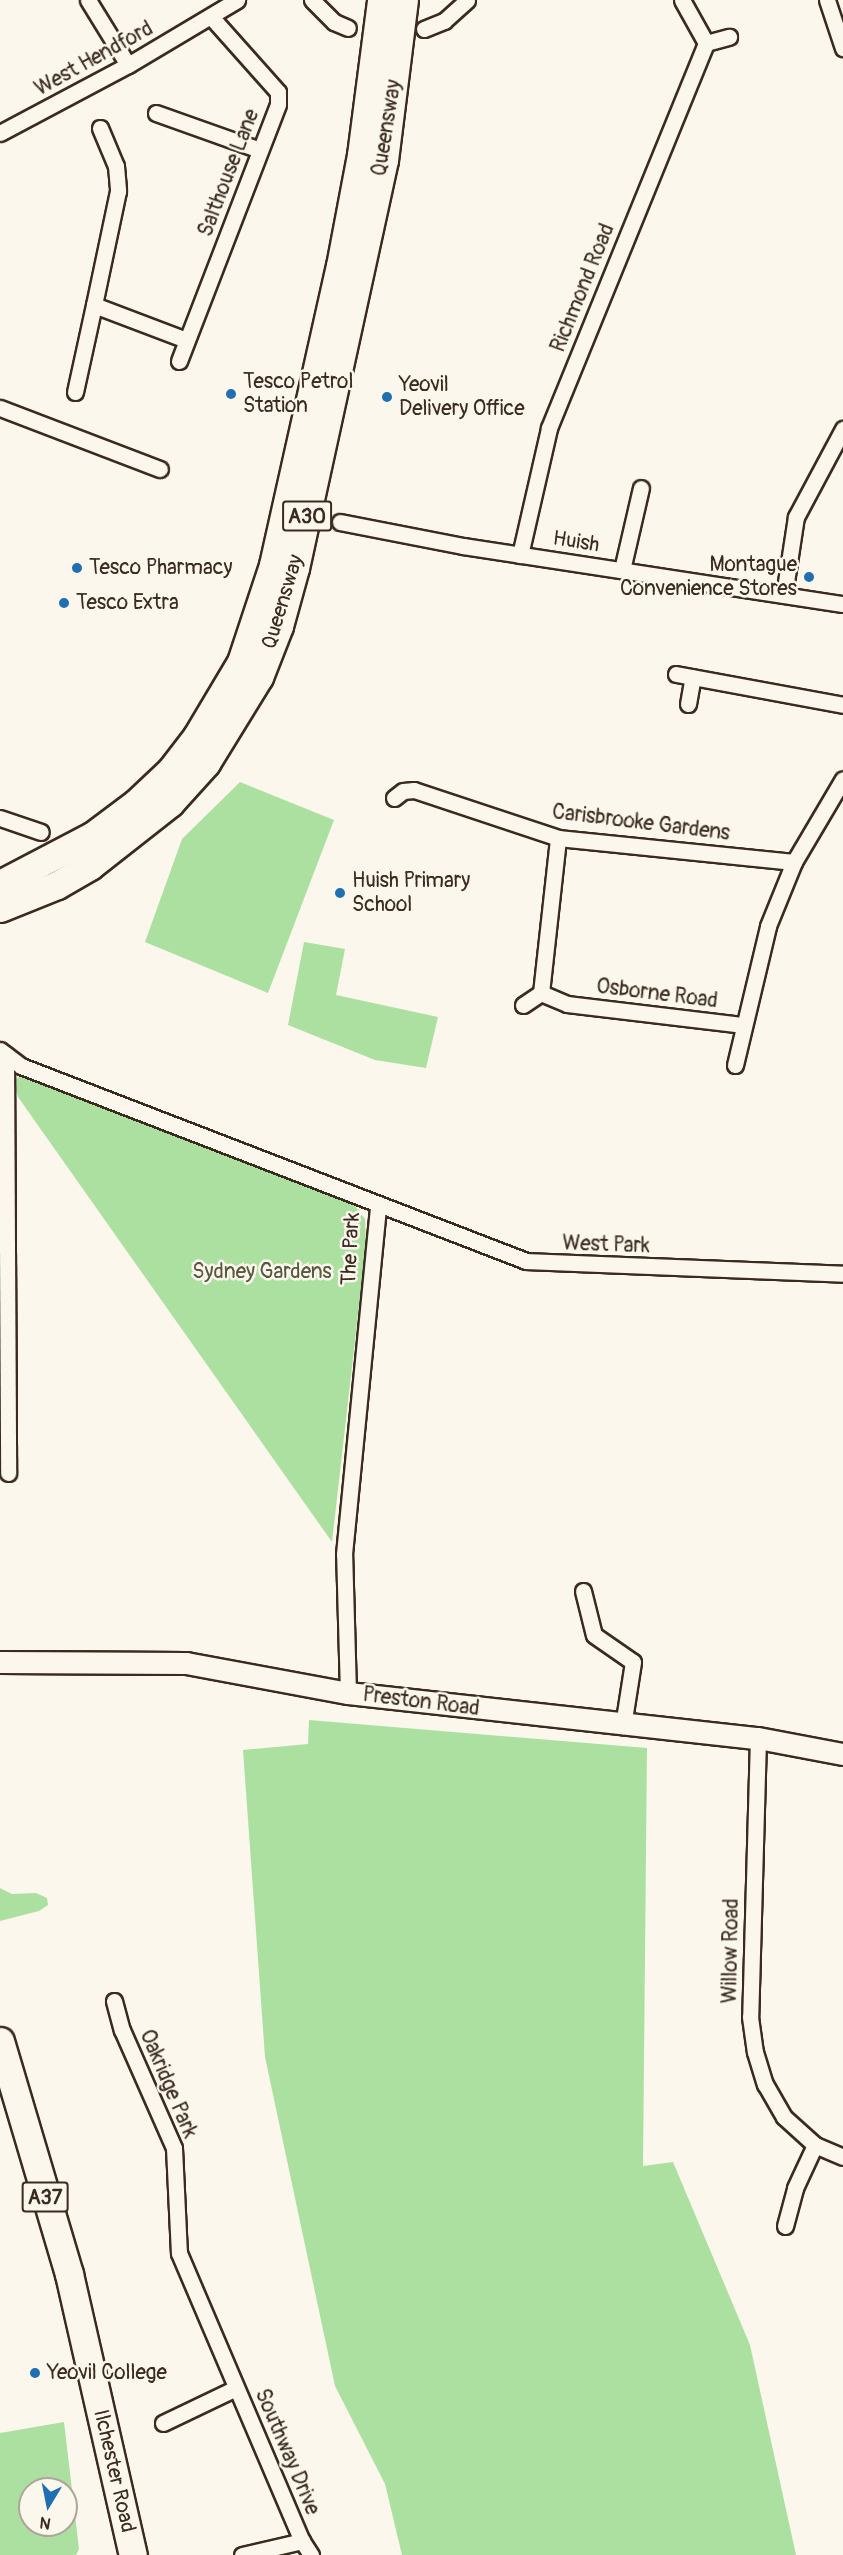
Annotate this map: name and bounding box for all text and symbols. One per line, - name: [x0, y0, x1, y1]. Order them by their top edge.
- street label: West Hendford: [31, 16, 157, 102]
- street label: Queensway: [367, 78, 407, 178]
- street label: Salthouse Lane: [193, 106, 265, 240]
- street label: Richmond Road: [546, 220, 620, 356]
- place label: Tesco Petrol Station: [243, 369, 353, 419]
- place label: Yeovil Delivery Office: [399, 372, 525, 422]
- marker: Tesco Petrol Station: [224, 387, 238, 401]
- marker: Yeovil Delivery Office: [380, 390, 394, 404]
- road number: A30: [282, 499, 332, 533]
- street label: Huish: [551, 526, 601, 558]
- street label: Queensway: [257, 552, 309, 652]
- place label: Montague Convenience Stores: [620, 552, 797, 602]
- place label: Tesco Pharmacy: [89, 555, 232, 581]
- marker: Tesco Pharmacy: [70, 561, 84, 575]
- marker: Montague Convenience Stores: [802, 570, 816, 584]
- place label: Tesco Extra: [76, 590, 179, 616]
- marker: Tesco Extra: [57, 596, 71, 610]
- street label: Carisbrooke Gardens: [551, 800, 731, 846]
- place label: Huish Primary School: [352, 868, 470, 918]
- marker: Huish Primary School: [333, 886, 347, 900]
- street label: Osborne Road: [595, 974, 719, 1014]
- street label: The Park: [337, 1212, 365, 1286]
- street label: West Park: [562, 1231, 650, 1259]
- park label: Sydney Gardens: [192, 1259, 332, 1285]
- street label: Preston Road: [361, 1682, 481, 1722]
- street label: Willow Road: [717, 1898, 745, 2004]
- street label: Oakridge Park: [134, 2026, 202, 2142]
- road number: A37: [21, 2180, 69, 2214]
- place label: Yeovil College: [47, 2360, 167, 2386]
- marker: Yeovil College: [28, 2366, 42, 2380]
- street label: Southway Drive: [249, 2385, 325, 2519]
- street label: Ilchester Road: [88, 2407, 140, 2535]
- north arrow: [18, 2477, 78, 2537]
- text: N: [38, 2512, 52, 2534]

